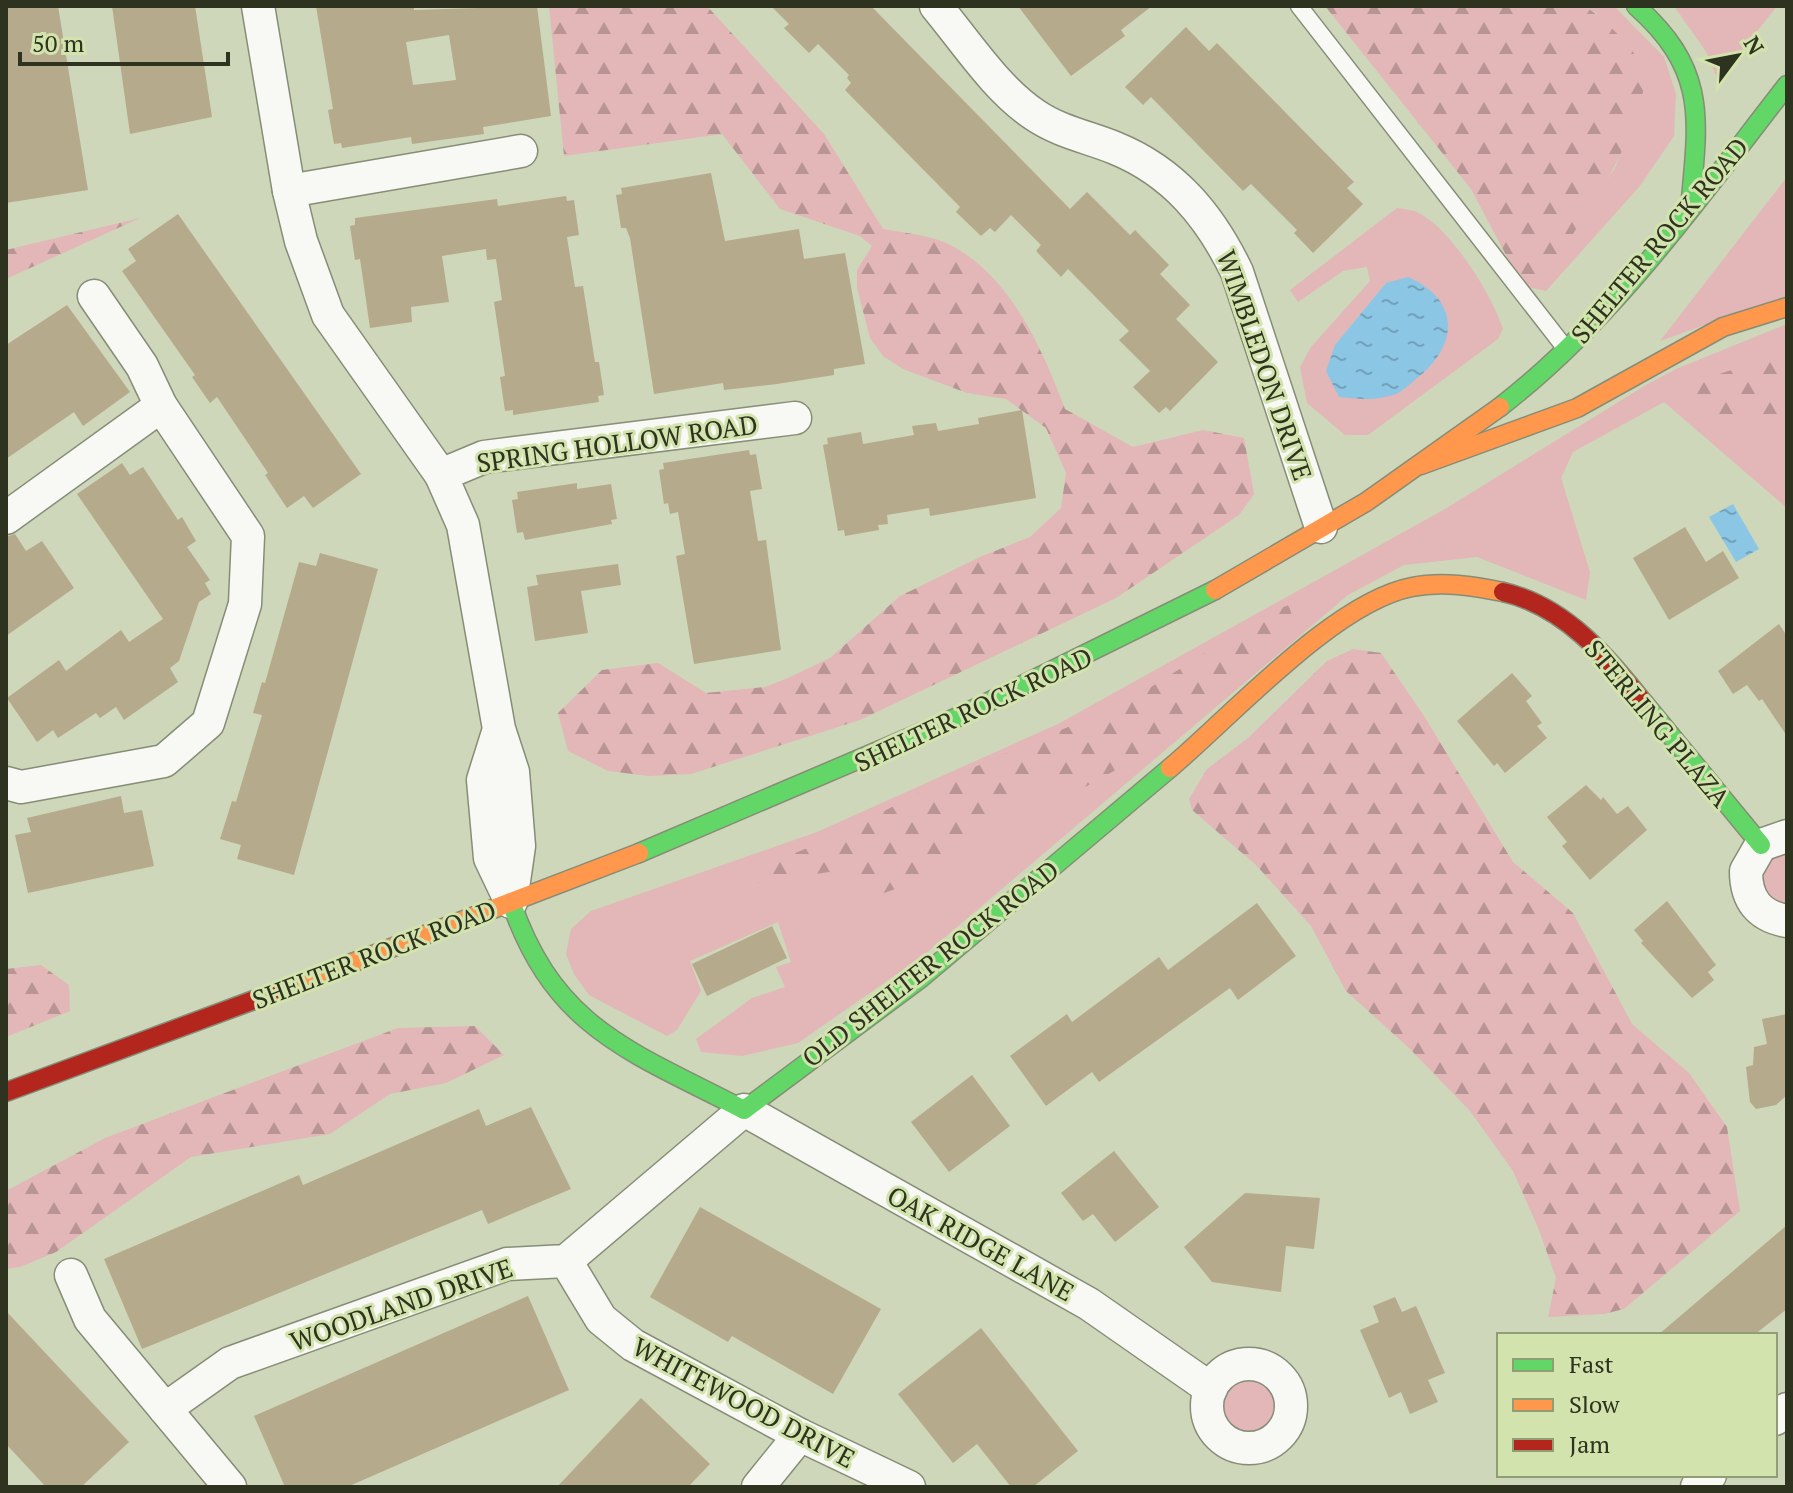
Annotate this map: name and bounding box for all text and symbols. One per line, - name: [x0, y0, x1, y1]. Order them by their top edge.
- scale bar: [20, 16, 228, 66]
- north arrow: [1697, 16, 1777, 96]
- text: 50 m: [32, 27, 84, 59]
- text: N: [1738, 30, 1771, 60]
- street label: SHELTER ROCK ROAD: [1563, 130, 1755, 350]
- street label: WIMBLEDON DRIVE: [1210, 245, 1320, 485]
- street label: SPRING HOLLOW ROAD: [474, 406, 760, 480]
- street label: STERLING PLAZA: [1578, 632, 1738, 814]
- street label: SHELTER ROCK ROAD: [849, 639, 1097, 779]
- street label: OLD SHELTER ROCK ROAD: [795, 852, 1065, 1074]
- street label: SHELTER ROCK ROAD: [247, 892, 501, 1016]
- street label: OAK RIDGE LANE: [882, 1178, 1080, 1308]
- street label: WOODLAND DRIVE: [285, 1250, 517, 1358]
- street label: WHITEWOOD DRIVE: [627, 1329, 861, 1475]
- legend: [1497, 1333, 1777, 1477]
- text: Fast: [1569, 1348, 1614, 1380]
- text: Slow: [1569, 1388, 1620, 1420]
- text: Jam: [1569, 1428, 1610, 1460]

